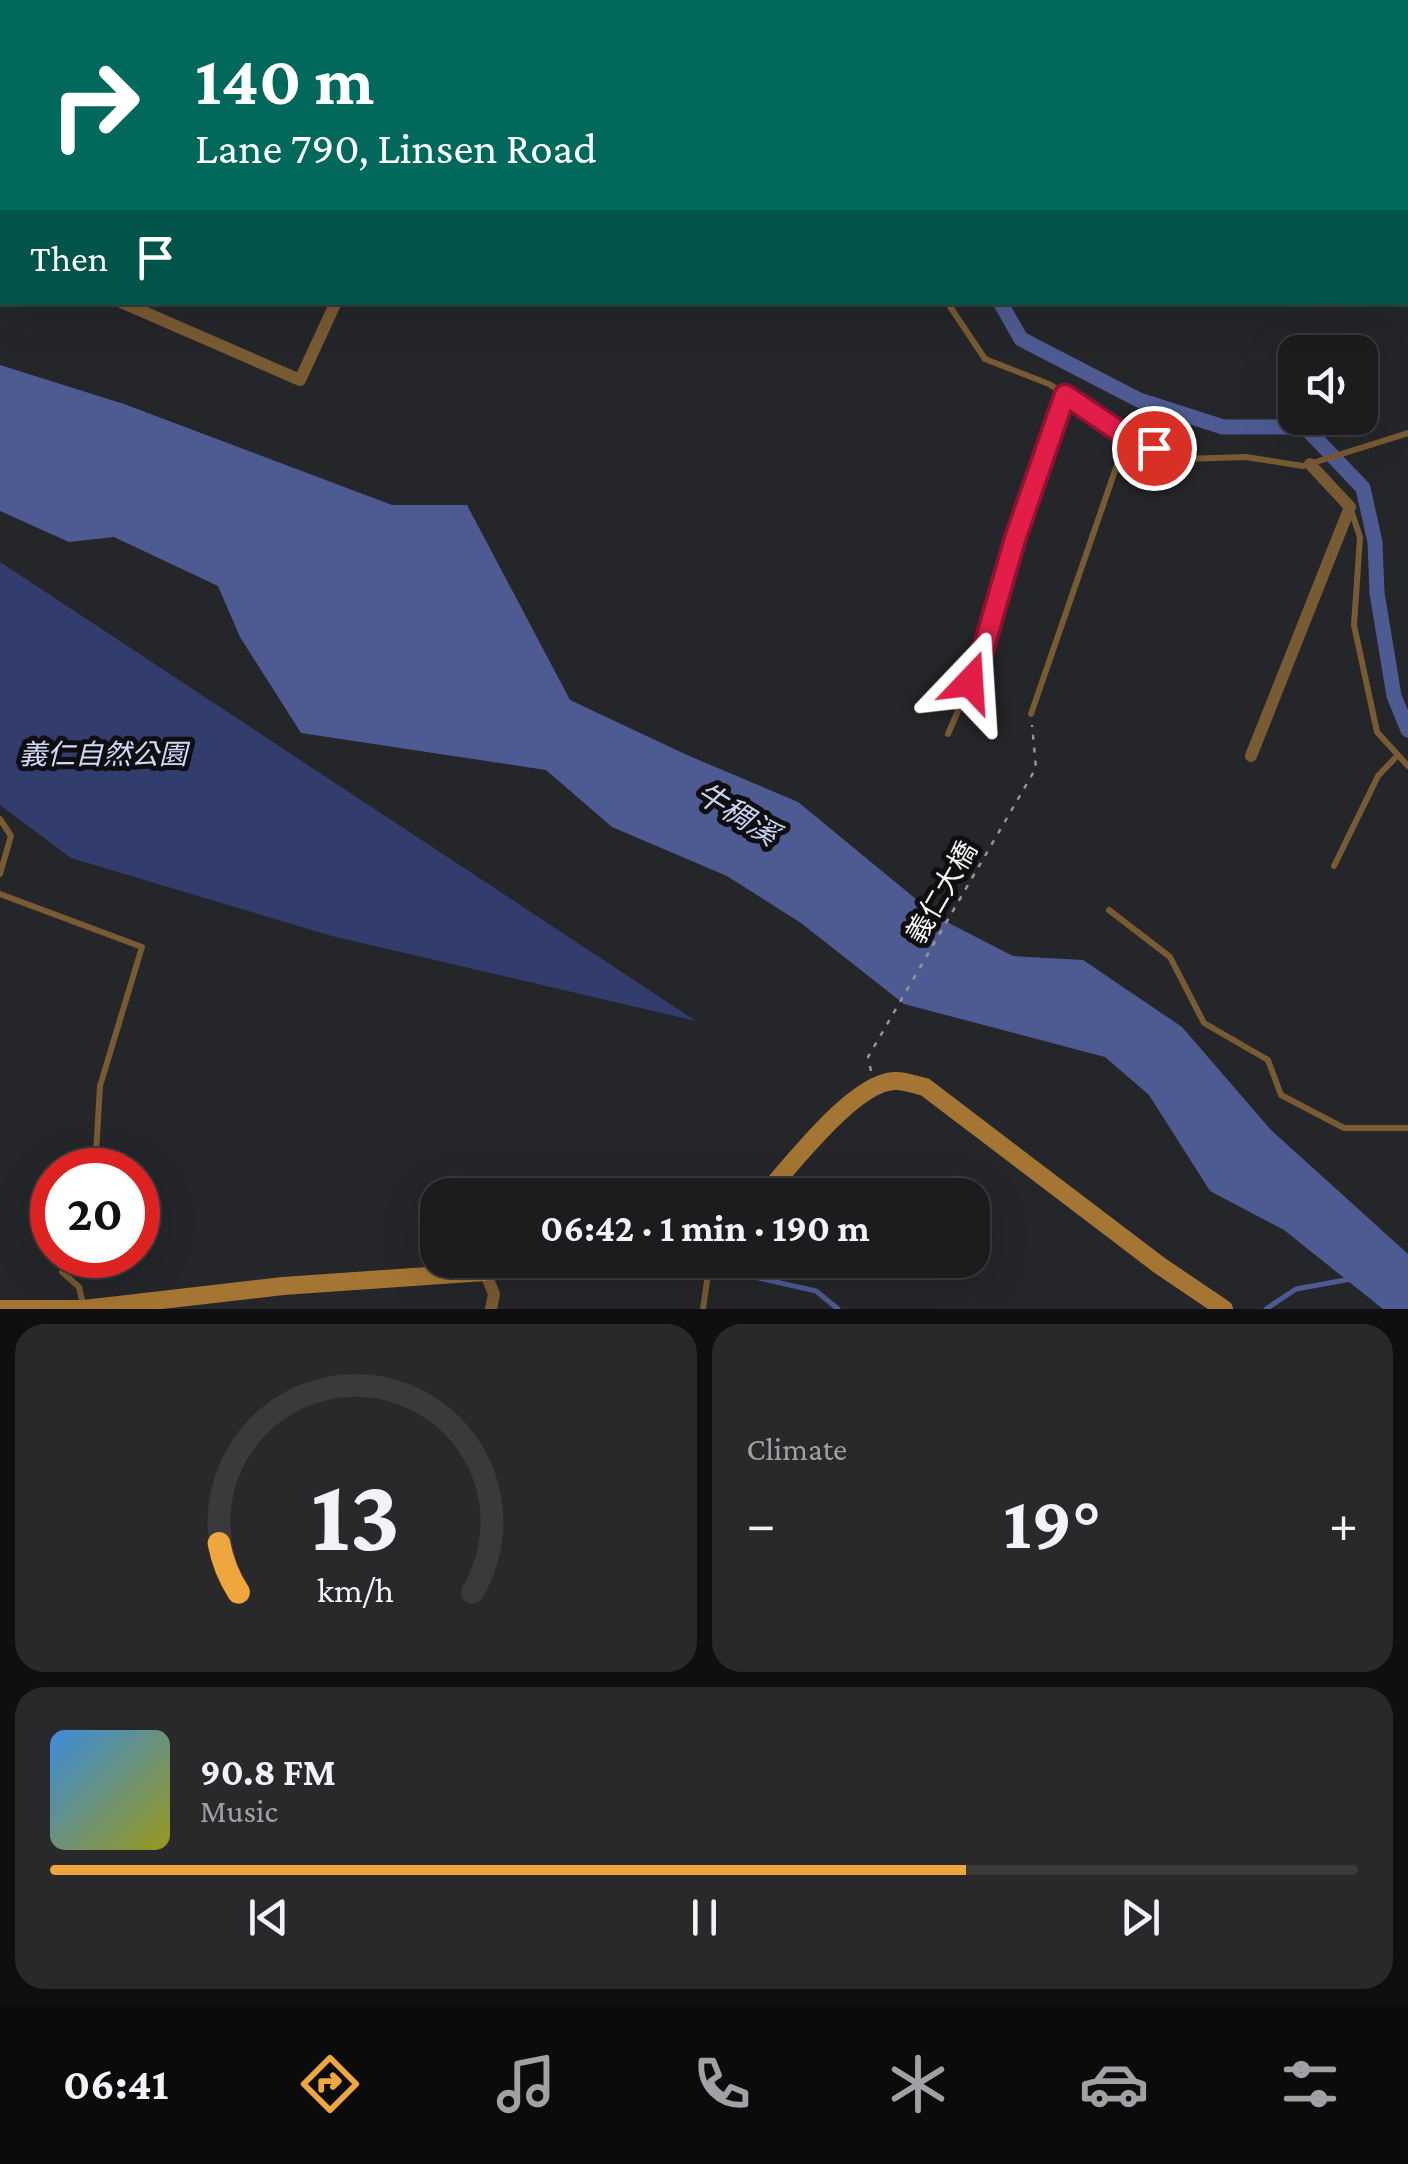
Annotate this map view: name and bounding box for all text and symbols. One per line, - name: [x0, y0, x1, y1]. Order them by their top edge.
- icon: right: [30, 40, 160, 170]
- text: 140 m: [195, 41, 374, 119]
- text: Lane 790, Linsen Road: [195, 123, 597, 173]
- icon: arrive: [128, 230, 183, 285]
- text: Then: [30, 237, 108, 279]
- map controls: [1278, 335, 1378, 435]
- button: sound: [1278, 335, 1378, 435]
- pin: [1112, 406, 1197, 491]
- icon: arrive: [1127, 421, 1182, 476]
- position arrow: [918, 630, 1022, 734]
- park label: 義仁自然公園: [19, 739, 191, 770]
- water label: 牛稠溪: [690, 776, 788, 854]
- street label: 義仁大橋: [900, 836, 983, 949]
- speed limit sign: 20: [30, 1148, 160, 1278]
- text: 06:42 · 1 min · 190 m: [540, 1207, 870, 1249]
- text: Climate: [747, 1431, 847, 1467]
- text: 13: [311, 1457, 401, 1572]
- text: 19°: [1003, 1481, 1101, 1564]
- text: −: [747, 1493, 776, 1554]
- text: +: [1329, 1493, 1358, 1554]
- text: km/h: [317, 1570, 394, 1610]
- text: 90.8 FM: [200, 1751, 336, 1793]
- text: Music: [200, 1793, 278, 1829]
- icon: previous: [241, 1890, 296, 1945]
- icon: pause: [677, 1890, 732, 1945]
- icon: next: [1113, 1890, 1168, 1945]
- icon: directions: [295, 2049, 365, 2119]
- icon: music: [491, 2049, 561, 2119]
- icon: phone: [687, 2049, 757, 2119]
- icon: climate: [883, 2049, 953, 2119]
- icon: car: [1079, 2049, 1149, 2119]
- icon: filters: [1275, 2049, 1345, 2119]
- text: 06:41: [63, 2059, 169, 2109]

